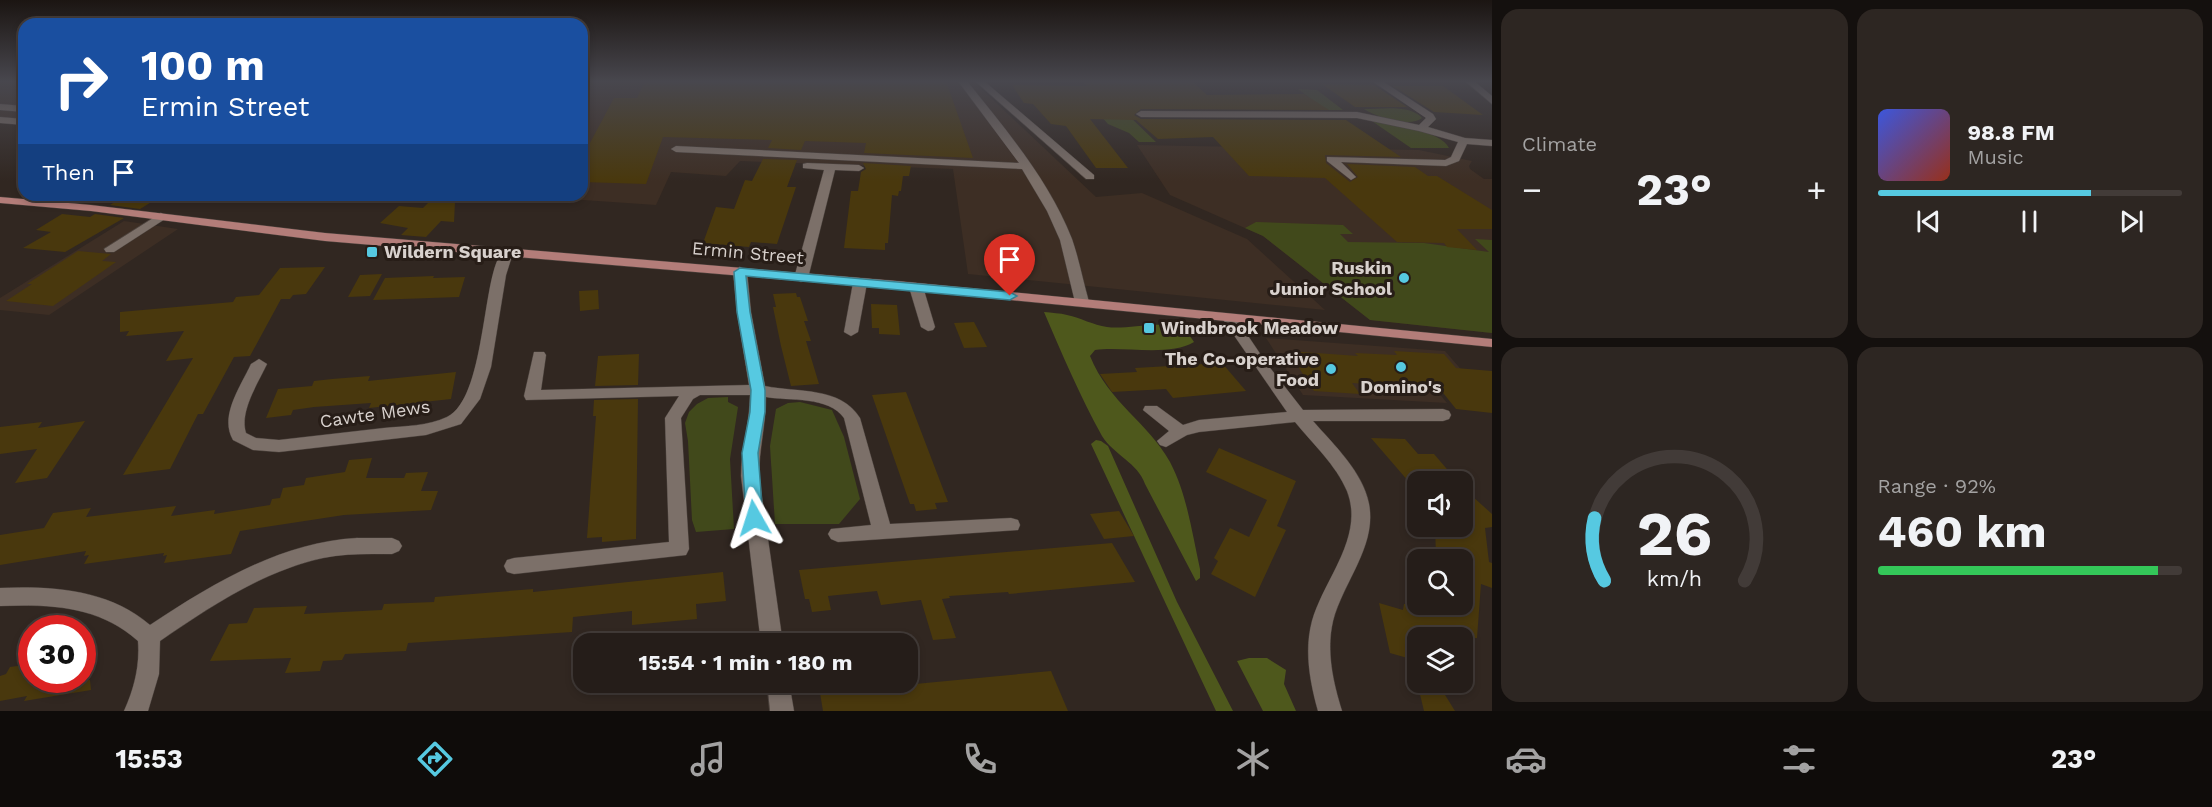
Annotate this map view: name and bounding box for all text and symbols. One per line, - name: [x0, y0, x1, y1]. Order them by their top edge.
- text: 100 m: [141, 41, 265, 90]
- icon: right: [42, 42, 120, 120]
- text: Ermin Street: [141, 91, 309, 123]
- text: 98.8 FM: [1968, 120, 2055, 145]
- text: Climate: [1522, 132, 1597, 156]
- text: Music: [1968, 145, 2024, 169]
- icon: arrive: [107, 156, 140, 189]
- text: Then: [42, 160, 95, 185]
- text: 23°: [1636, 163, 1712, 216]
- text: −: [1522, 170, 1542, 209]
- text: +: [1807, 170, 1827, 209]
- icon: previous: [1912, 205, 1945, 238]
- icon: pause: [2013, 205, 2046, 238]
- icon: next: [2115, 205, 2148, 238]
- pin: [984, 234, 1035, 296]
- street label: Ermin Street: [691, 237, 805, 268]
- place label: Wildern Square: [384, 241, 521, 262]
- icon: arrive: [993, 243, 1026, 276]
- marker: Wildern Square: [365, 245, 379, 259]
- place label: Ruskin Junior School: [1270, 257, 1392, 299]
- marker: Ruskin Junior School: [1397, 271, 1411, 285]
- place label: Windbrook Meadow: [1161, 317, 1339, 338]
- marker: Windbrook Meadow: [1142, 321, 1156, 335]
- place label: The Co-operative Food: [1164, 348, 1319, 390]
- marker: Domino's: [1394, 360, 1408, 374]
- marker: The Co-operative Food: [1324, 362, 1338, 376]
- place label: Domino's: [1360, 376, 1442, 397]
- street label: Cawte Mews: [318, 395, 431, 432]
- map controls: [1407, 471, 1473, 693]
- button: sound: [1407, 471, 1473, 537]
- text: Range · 92%: [1878, 474, 1996, 498]
- position arrow: [722, 486, 786, 550]
- text: 26: [1636, 497, 1712, 570]
- text: 460 km: [1878, 505, 2046, 558]
- button: search: [1407, 549, 1473, 615]
- text: km/h: [1647, 567, 1702, 592]
- speed limit sign: 30: [18, 615, 96, 693]
- button: layers: [1407, 627, 1473, 693]
- text: 15:54 · 1 min · 180 m: [639, 650, 852, 675]
- icon: directions: [414, 738, 456, 780]
- icon: music: [687, 738, 729, 780]
- icon: phone: [959, 738, 1001, 780]
- icon: climate: [1232, 738, 1274, 780]
- icon: car: [1505, 738, 1547, 780]
- icon: filters: [1778, 738, 1820, 780]
- text: 15:53: [115, 743, 183, 775]
- text: 23°: [2051, 743, 2096, 775]

